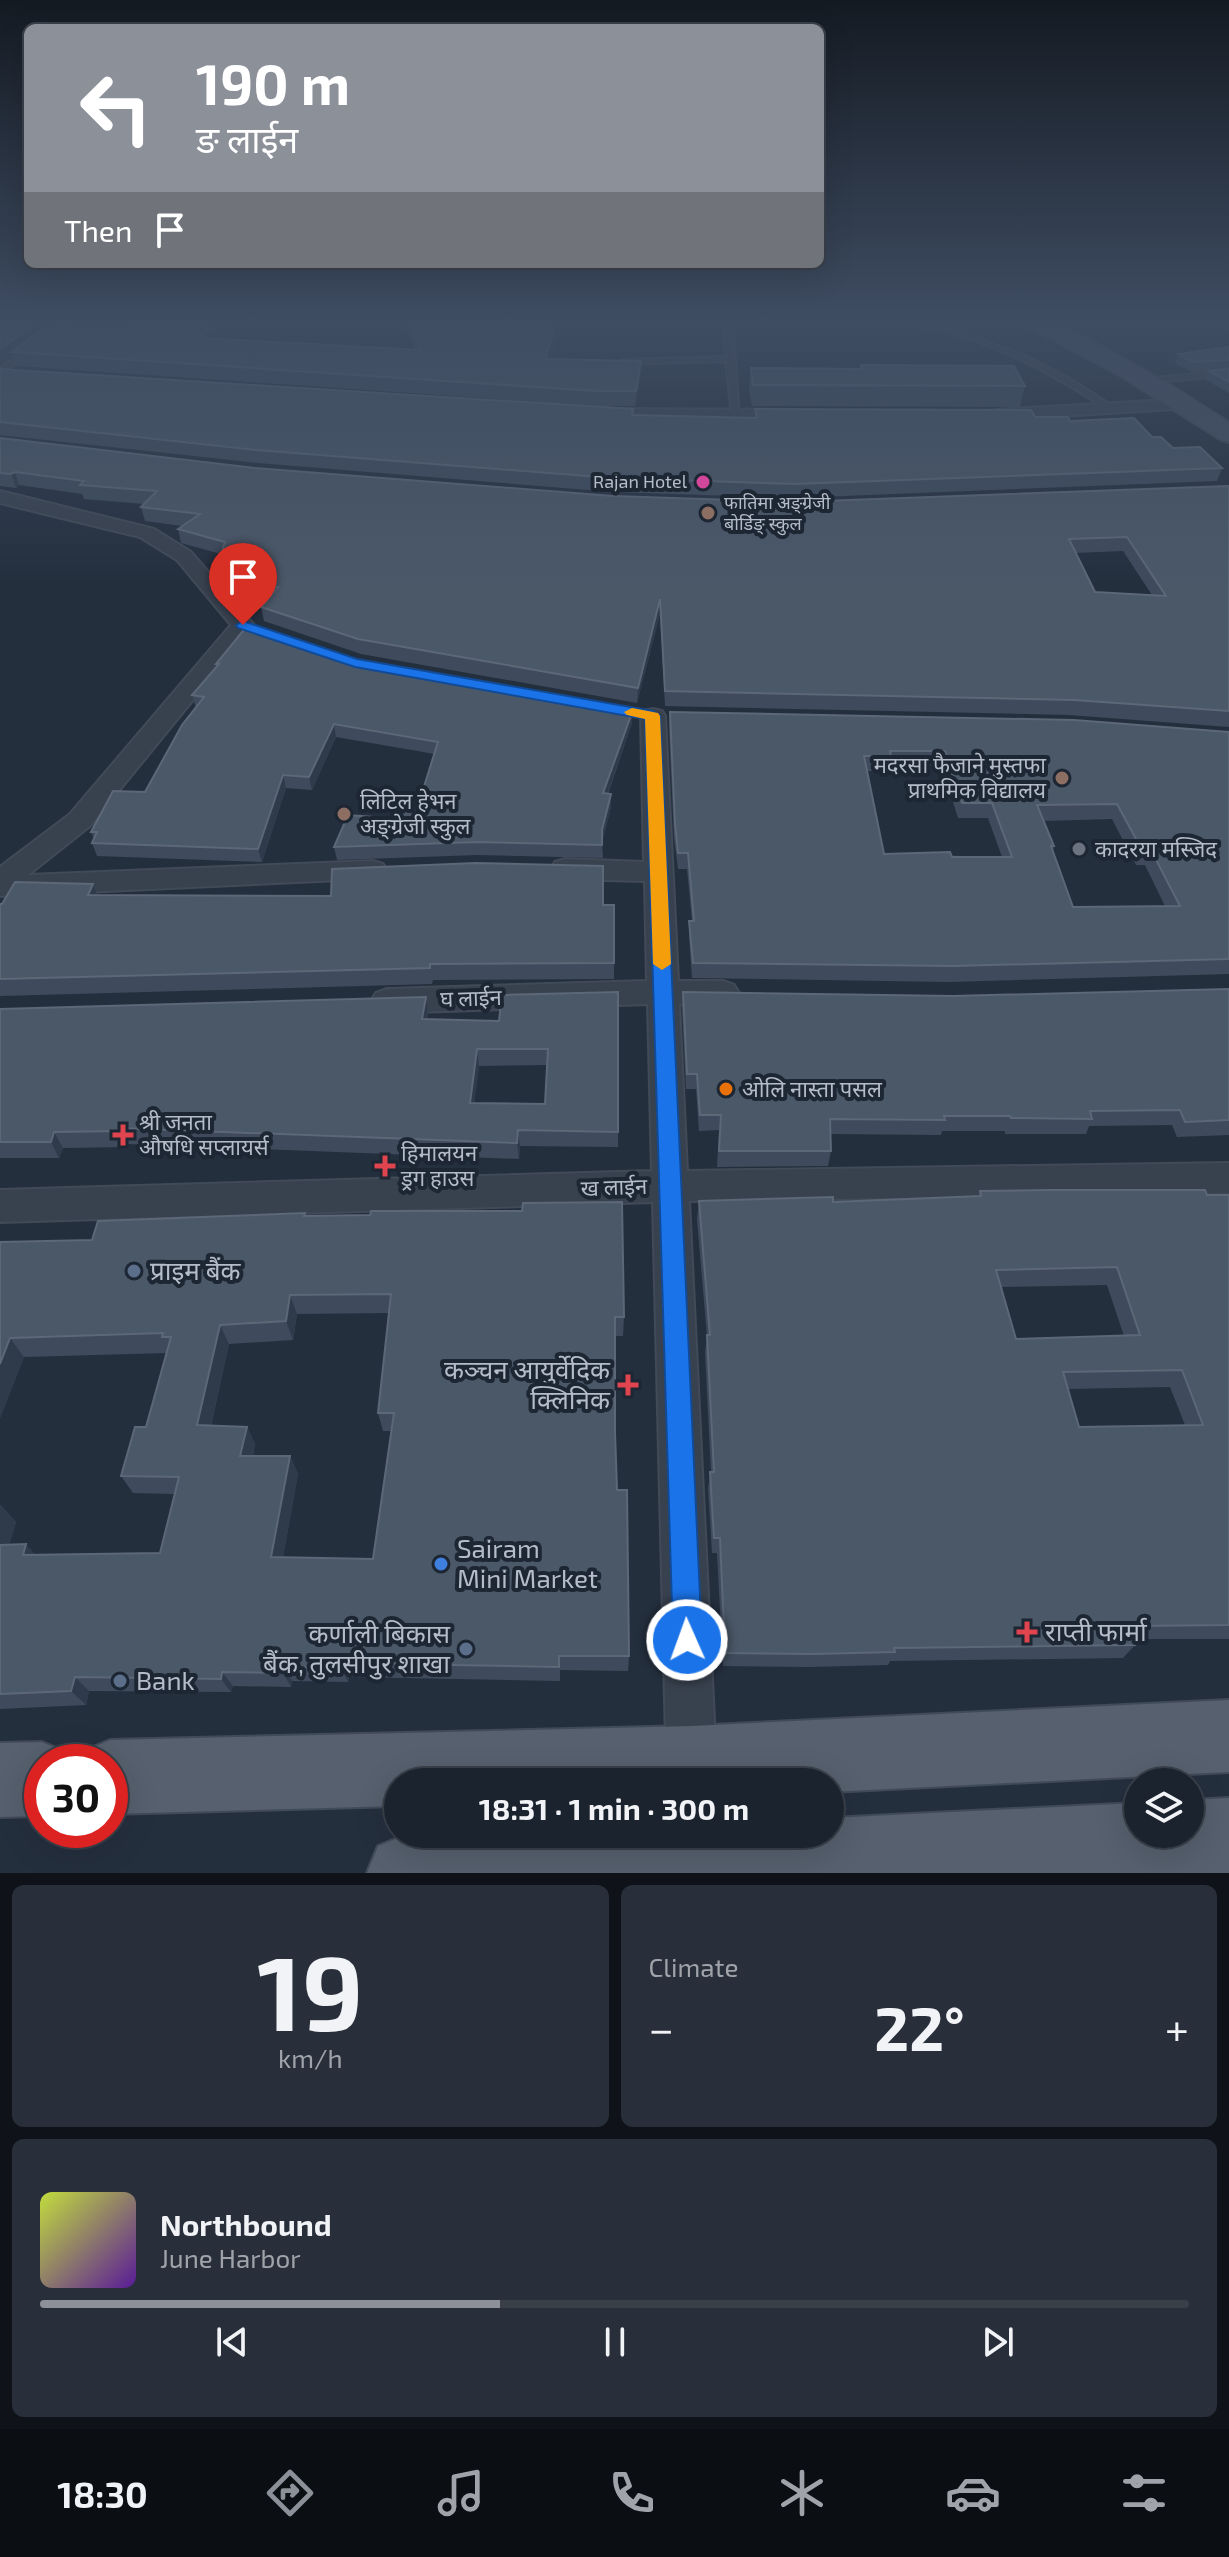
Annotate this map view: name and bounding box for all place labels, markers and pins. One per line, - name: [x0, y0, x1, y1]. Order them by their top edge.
- place label: Rajan Hotel: [593, 470, 688, 492]
- marker: Rajan Hotel: [694, 473, 712, 491]
- place label: फातिमा अङ्‍ग्रेजी बोर्डिङ् स्कुल: [724, 491, 831, 536]
- marker: फातिमा अङ्‍ग्रेजी बोर्डिङ् स्कुल: [699, 504, 717, 522]
- pin: [209, 543, 277, 625]
- place label: मदरसा फैजाने मुस्तफा प्राथमिक विद्यालय: [874, 751, 1047, 802]
- marker: मदरसा फैजाने मुस्तफा प्राथमिक विद्यालय: [1053, 769, 1071, 787]
- place label: लिटिल हेभन अङ्‍ग्रेजी स्कुल: [360, 787, 472, 841]
- marker: लिटिल हेभन अङ्‍ग्रेजी स्कुल: [335, 805, 353, 823]
- place label: कादरया मस्जिद: [1095, 835, 1217, 861]
- marker: कादरया मस्जिद: [1070, 840, 1088, 858]
- place label: ओलि नास्ता पसल: [742, 1075, 883, 1101]
- marker: ओलि नास्ता पसल: [717, 1080, 735, 1098]
- place label: श्री जनता औषधि सप्लायर्स: [139, 1108, 270, 1159]
- marker: श्री जनता औषधि सप्लायर्स: [114, 1126, 132, 1144]
- place label: हिमालयन ड्रग हाउस: [400, 1139, 478, 1191]
- marker: हिमालयन ड्रग हाउस: [376, 1157, 394, 1175]
- place label: प्राइम बैंक: [150, 1254, 241, 1285]
- marker: प्राइम बैंक: [125, 1262, 143, 1280]
- place label: कञ्चन आयुर्वेदिक क्लिनिक: [444, 1353, 611, 1414]
- marker: कञ्चन आयुर्वेदिक क्लिनिक: [617, 1374, 639, 1396]
- place label: Sairam Mini Market: [457, 1532, 598, 1593]
- marker: Sairam Mini Market: [432, 1555, 450, 1573]
- place label: राप्ती फार्मा: [1045, 1615, 1148, 1646]
- place label: कर्णाली बिकास बैंक, तुलसीपुर शाखा: [263, 1617, 451, 1680]
- marker: राप्ती फार्मा: [1016, 1621, 1038, 1643]
- marker: कर्णाली बिकास बैंक, तुलसीपुर शाखा: [457, 1640, 475, 1658]
- place label: Bank: [136, 1664, 195, 1695]
- marker: Bank: [111, 1672, 129, 1690]

